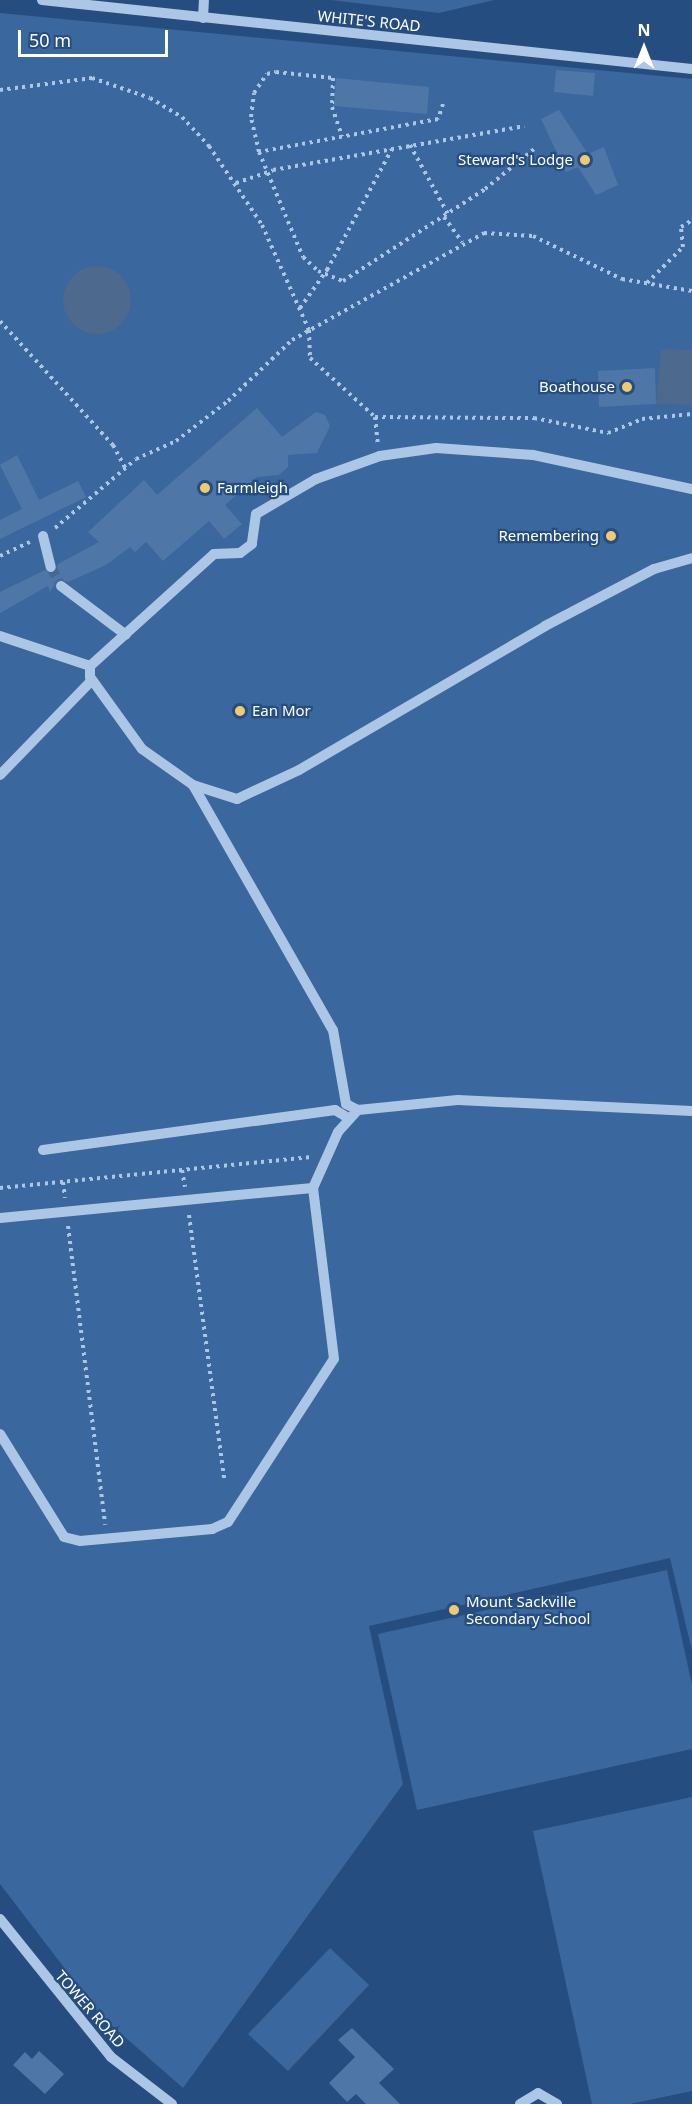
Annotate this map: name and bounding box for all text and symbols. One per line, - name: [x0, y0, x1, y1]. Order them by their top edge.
- street label: WHITE'S ROAD: [317, 7, 421, 35]
- scale bar: [21, 18, 171, 56]
- north arrow: [614, 18, 674, 78]
- text: N: [637, 19, 651, 41]
- text: 50 m: [29, 28, 71, 52]
- place label: Steward's Lodge: [458, 151, 573, 169]
- marker: Steward's Lodge: [578, 153, 592, 167]
- place label: Boathouse: [539, 378, 615, 396]
- marker: Boathouse: [620, 380, 634, 394]
- place label: Farmleigh: [217, 479, 288, 497]
- marker: Farmleigh: [198, 481, 212, 495]
- place label: Remembering: [498, 527, 599, 545]
- marker: Remembering: [604, 529, 618, 543]
- place label: Ean Mor: [252, 702, 311, 720]
- marker: Ean Mor: [233, 704, 247, 718]
- place label: Mount Sackville Secondary School: [466, 1592, 590, 1627]
- marker: Mount Sackville Secondary School: [447, 1603, 461, 1617]
- street label: TOWER ROAD: [52, 1967, 128, 2051]

